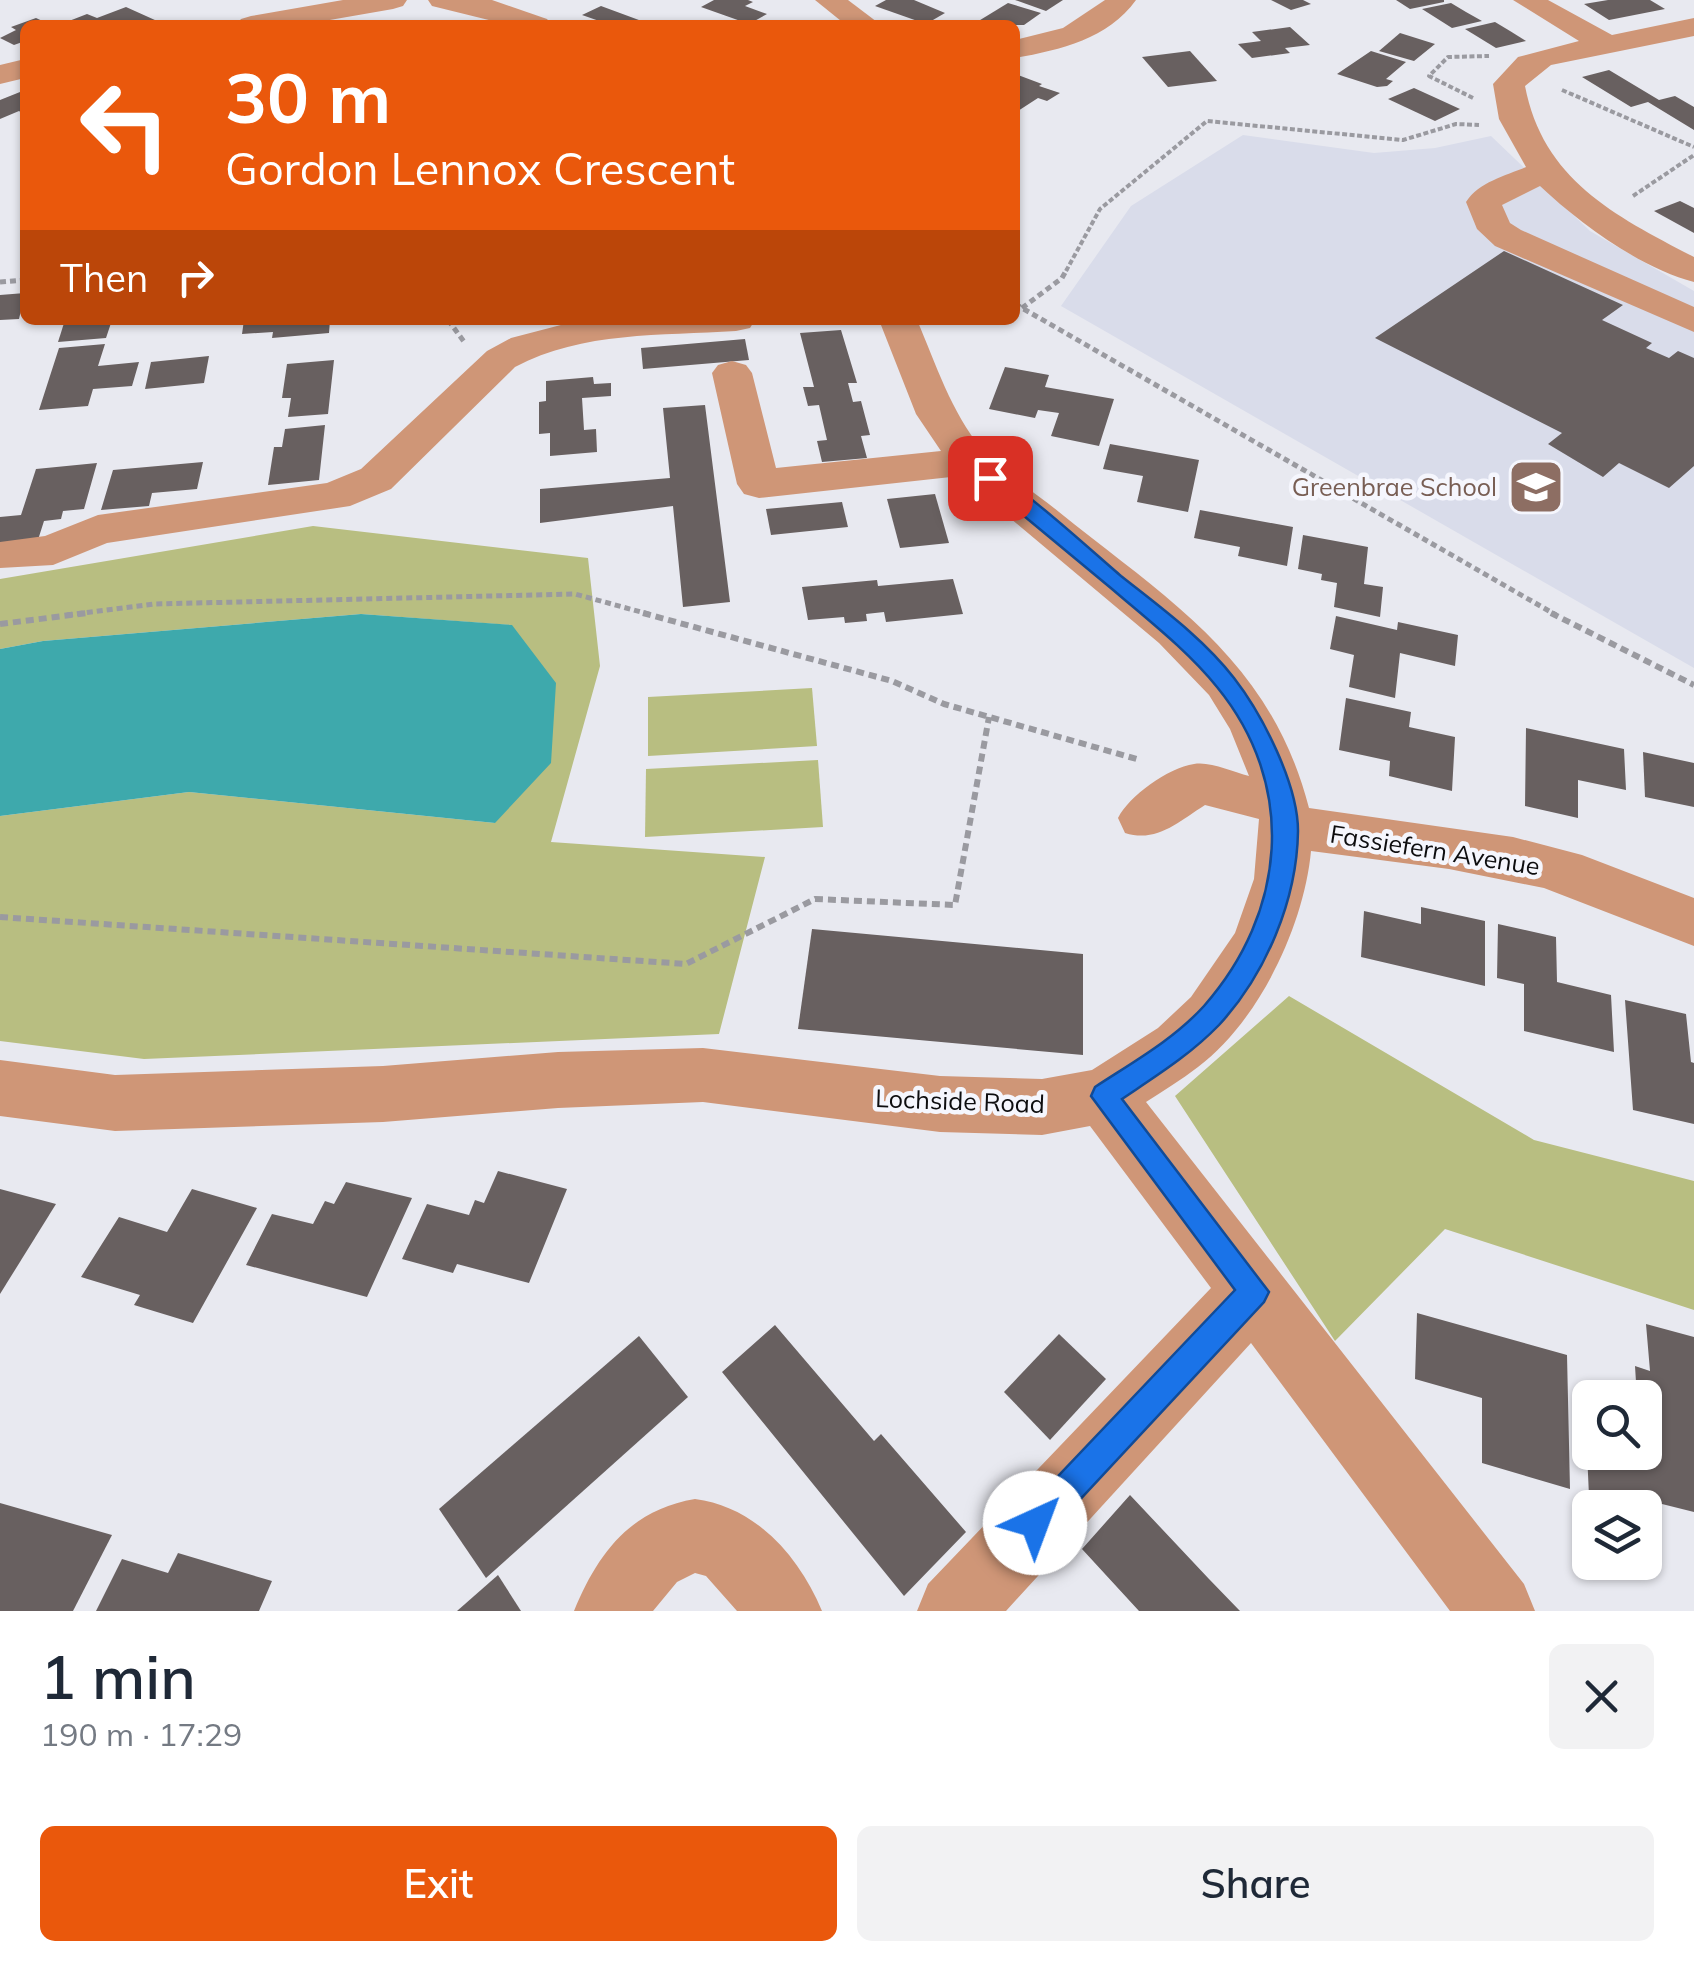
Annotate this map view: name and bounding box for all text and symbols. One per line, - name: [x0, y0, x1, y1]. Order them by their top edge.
- text: 30 m: [225, 53, 391, 141]
- icon: left: [60, 60, 190, 190]
- text: Gordon Lennox Crescent: [225, 140, 735, 196]
- icon: right: [168, 250, 223, 305]
- text: Then: [60, 254, 148, 302]
- pin: [948, 436, 1033, 521]
- icon: arrive: [963, 451, 1018, 506]
- school or university icon: Greenbrae School: [1506, 457, 1566, 517]
- place label: Greenbrae School: [1292, 471, 1497, 502]
- street label: Fassiefern Avenue: [1328, 818, 1542, 881]
- street label: Lochside Road: [875, 1082, 1045, 1119]
- map controls: [1572, 1380, 1662, 1580]
- button: search: [1572, 1380, 1662, 1470]
- position arrow: [983, 1471, 1087, 1575]
- button: layers: [1572, 1490, 1662, 1580]
- text: 1 min: [40, 1639, 196, 1714]
- button: close: [1549, 1644, 1654, 1749]
- text: 190 m · 17:29: [40, 1714, 242, 1754]
- button: Exit: [40, 1826, 837, 1941]
- button: Share: [857, 1826, 1654, 1941]

